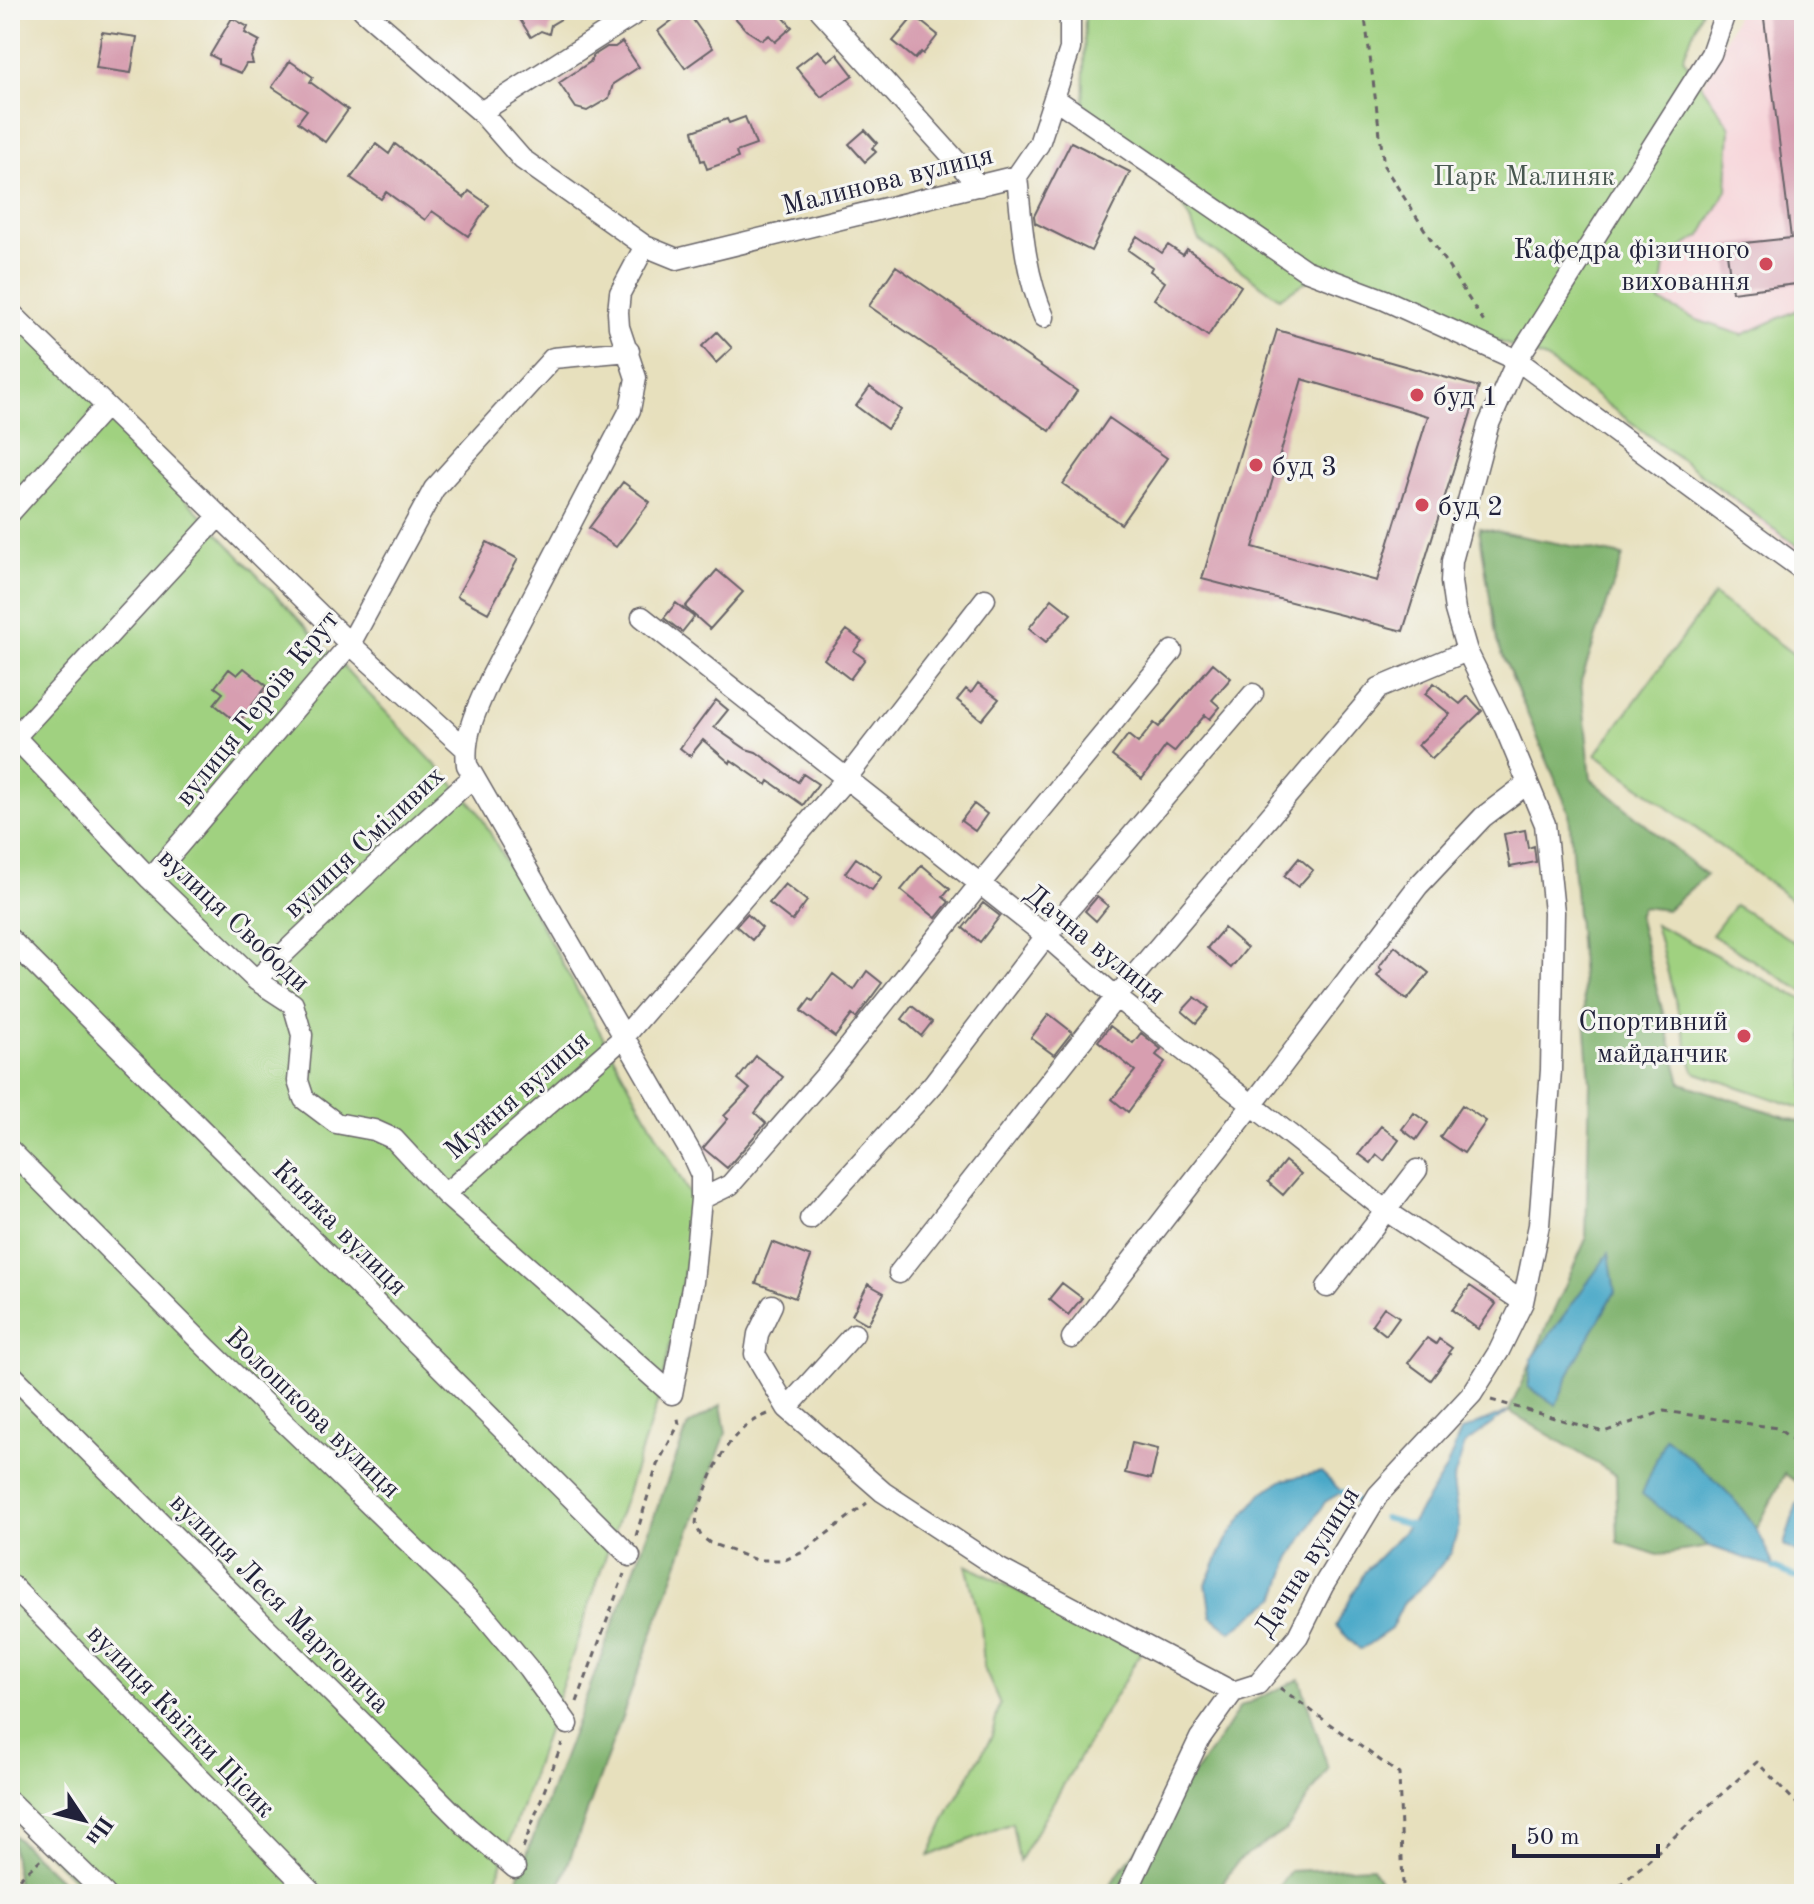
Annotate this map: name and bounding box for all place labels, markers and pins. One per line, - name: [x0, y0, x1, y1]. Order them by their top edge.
- place label: Кафедра фізичного виховання: [1513, 237, 1750, 297]
- marker: Кафедра фізичного виховання: [1757, 255, 1775, 273]
- place label: буд 1: [1433, 384, 1498, 412]
- marker: буд 1: [1408, 386, 1426, 404]
- place label: буд 3: [1272, 454, 1337, 482]
- marker: буд 3: [1247, 456, 1265, 474]
- place label: буд 2: [1438, 494, 1503, 522]
- marker: буд 2: [1413, 496, 1431, 514]
- place label: Спортивний майданчик: [1578, 1009, 1728, 1069]
- marker: Спортивний майданчик: [1735, 1027, 1753, 1045]

